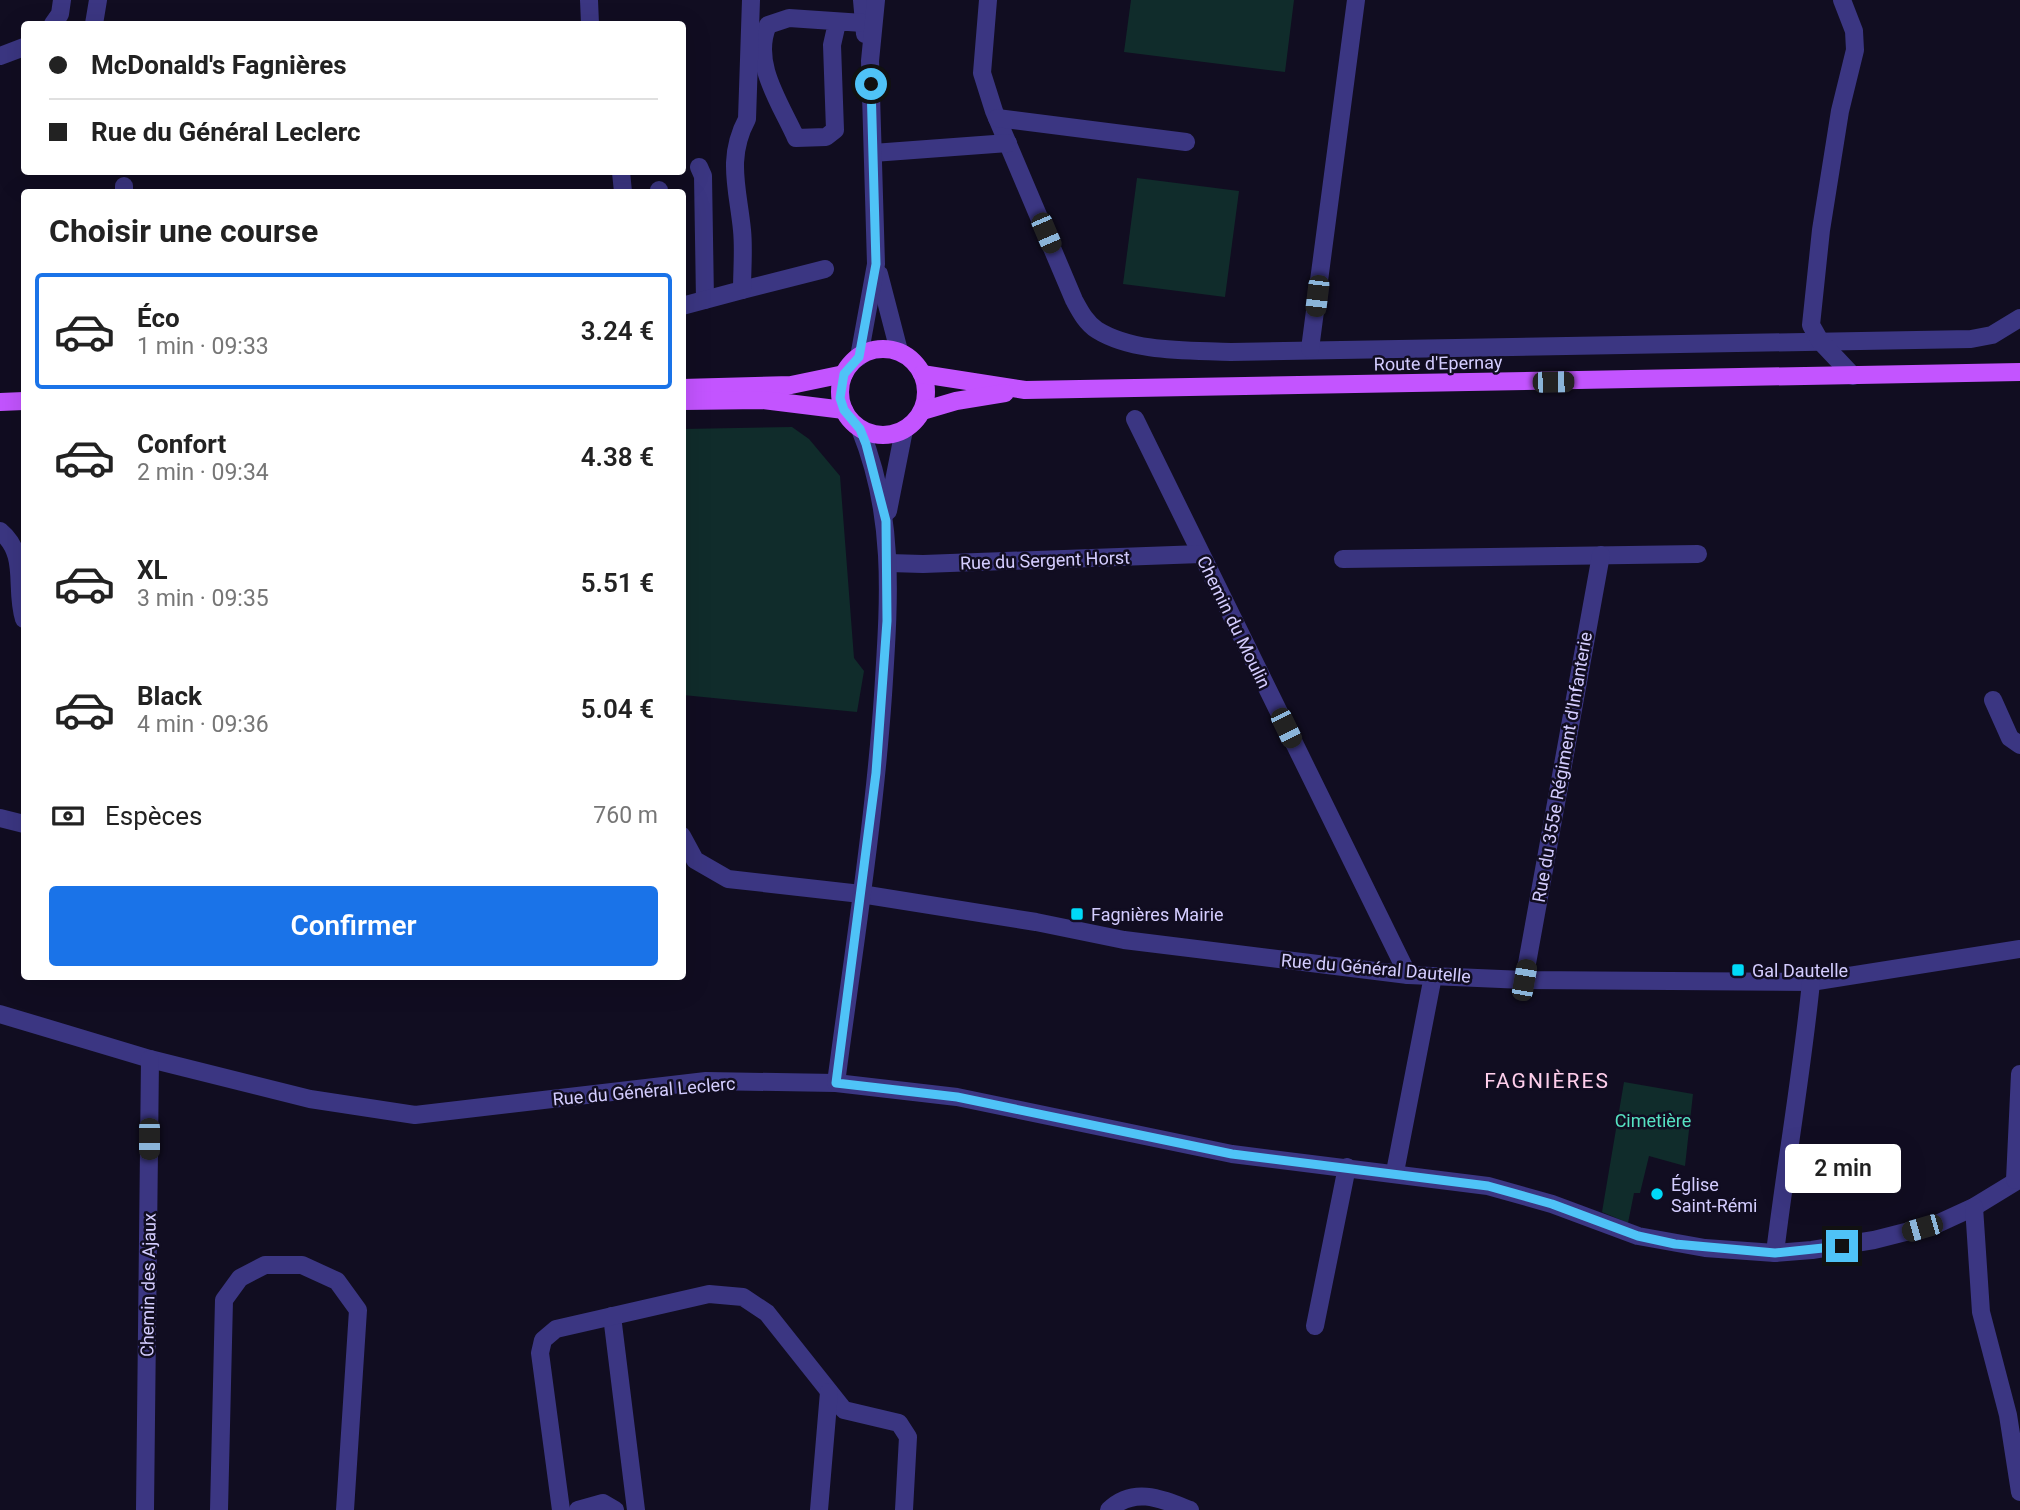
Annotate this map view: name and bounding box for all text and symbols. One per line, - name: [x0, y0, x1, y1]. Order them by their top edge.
- text: McDonald's Fagnières: [91, 50, 347, 80]
- route start: [855, 68, 887, 100]
- text: Rue du Général Leclerc: [91, 117, 361, 147]
- car: [1029, 210, 1064, 256]
- text: Choisir une course: [49, 212, 318, 250]
- car: [1305, 274, 1330, 318]
- icon: car: [53, 300, 116, 363]
- text: Éco: [137, 303, 180, 333]
- text: 3.24 €: [581, 316, 654, 346]
- text: 1 min · 09:33: [137, 333, 269, 360]
- street label: Route d'Epernay: [1374, 351, 1503, 375]
- car: [1532, 371, 1575, 393]
- icon: car: [53, 426, 116, 489]
- text: Confort: [137, 429, 226, 459]
- text: 4.38 €: [581, 442, 654, 472]
- text: 2 min · 09:34: [137, 459, 269, 486]
- street label: Rue du Sergent Horst: [960, 547, 1130, 573]
- icon: car: [53, 552, 116, 615]
- street label: Chemin du Moulin: [1193, 552, 1275, 692]
- text: XL: [137, 555, 168, 585]
- text: 5.51 €: [581, 568, 654, 598]
- text: 3 min · 09:35: [137, 585, 269, 612]
- street label: Rue du 355e Régiment d'Infanterie: [1528, 630, 1596, 904]
- icon: car: [53, 678, 116, 741]
- text: Black: [137, 681, 202, 711]
- text: 5.04 €: [581, 694, 654, 724]
- car: [1268, 705, 1305, 751]
- text: 4 min · 09:36: [137, 711, 269, 738]
- icon: cash: [49, 797, 87, 835]
- text: Espèces: [105, 801, 202, 831]
- text: 760 m: [593, 802, 658, 829]
- button: Confirmer: [49, 886, 658, 966]
- place label: Fagnières Mairie: [1091, 904, 1224, 925]
- marker: Fagnières Mairie: [1069, 906, 1085, 922]
- street label: Rue du Général Dautelle: [1280, 949, 1472, 987]
- car: [1511, 957, 1538, 1003]
- place label: Gal Dautelle: [1752, 960, 1848, 981]
- marker: Gal Dautelle: [1730, 962, 1746, 978]
- district label: FAGNIÈRES: [1484, 1069, 1610, 1093]
- street label: Rue du Général Leclerc: [552, 1073, 736, 1109]
- park label: Cimetière: [1615, 1110, 1691, 1131]
- car: [139, 1118, 160, 1160]
- callout: 2 min: [1784, 1144, 1900, 1194]
- text: 2 min: [1814, 1155, 1872, 1182]
- place label: Église Saint-Rémi: [1671, 1174, 1757, 1216]
- marker: Église Saint-Rémi: [1649, 1186, 1665, 1202]
- car: [1899, 1212, 1946, 1244]
- street label: Chemin des Ajaux: [136, 1213, 160, 1357]
- route end: [1826, 1230, 1858, 1262]

